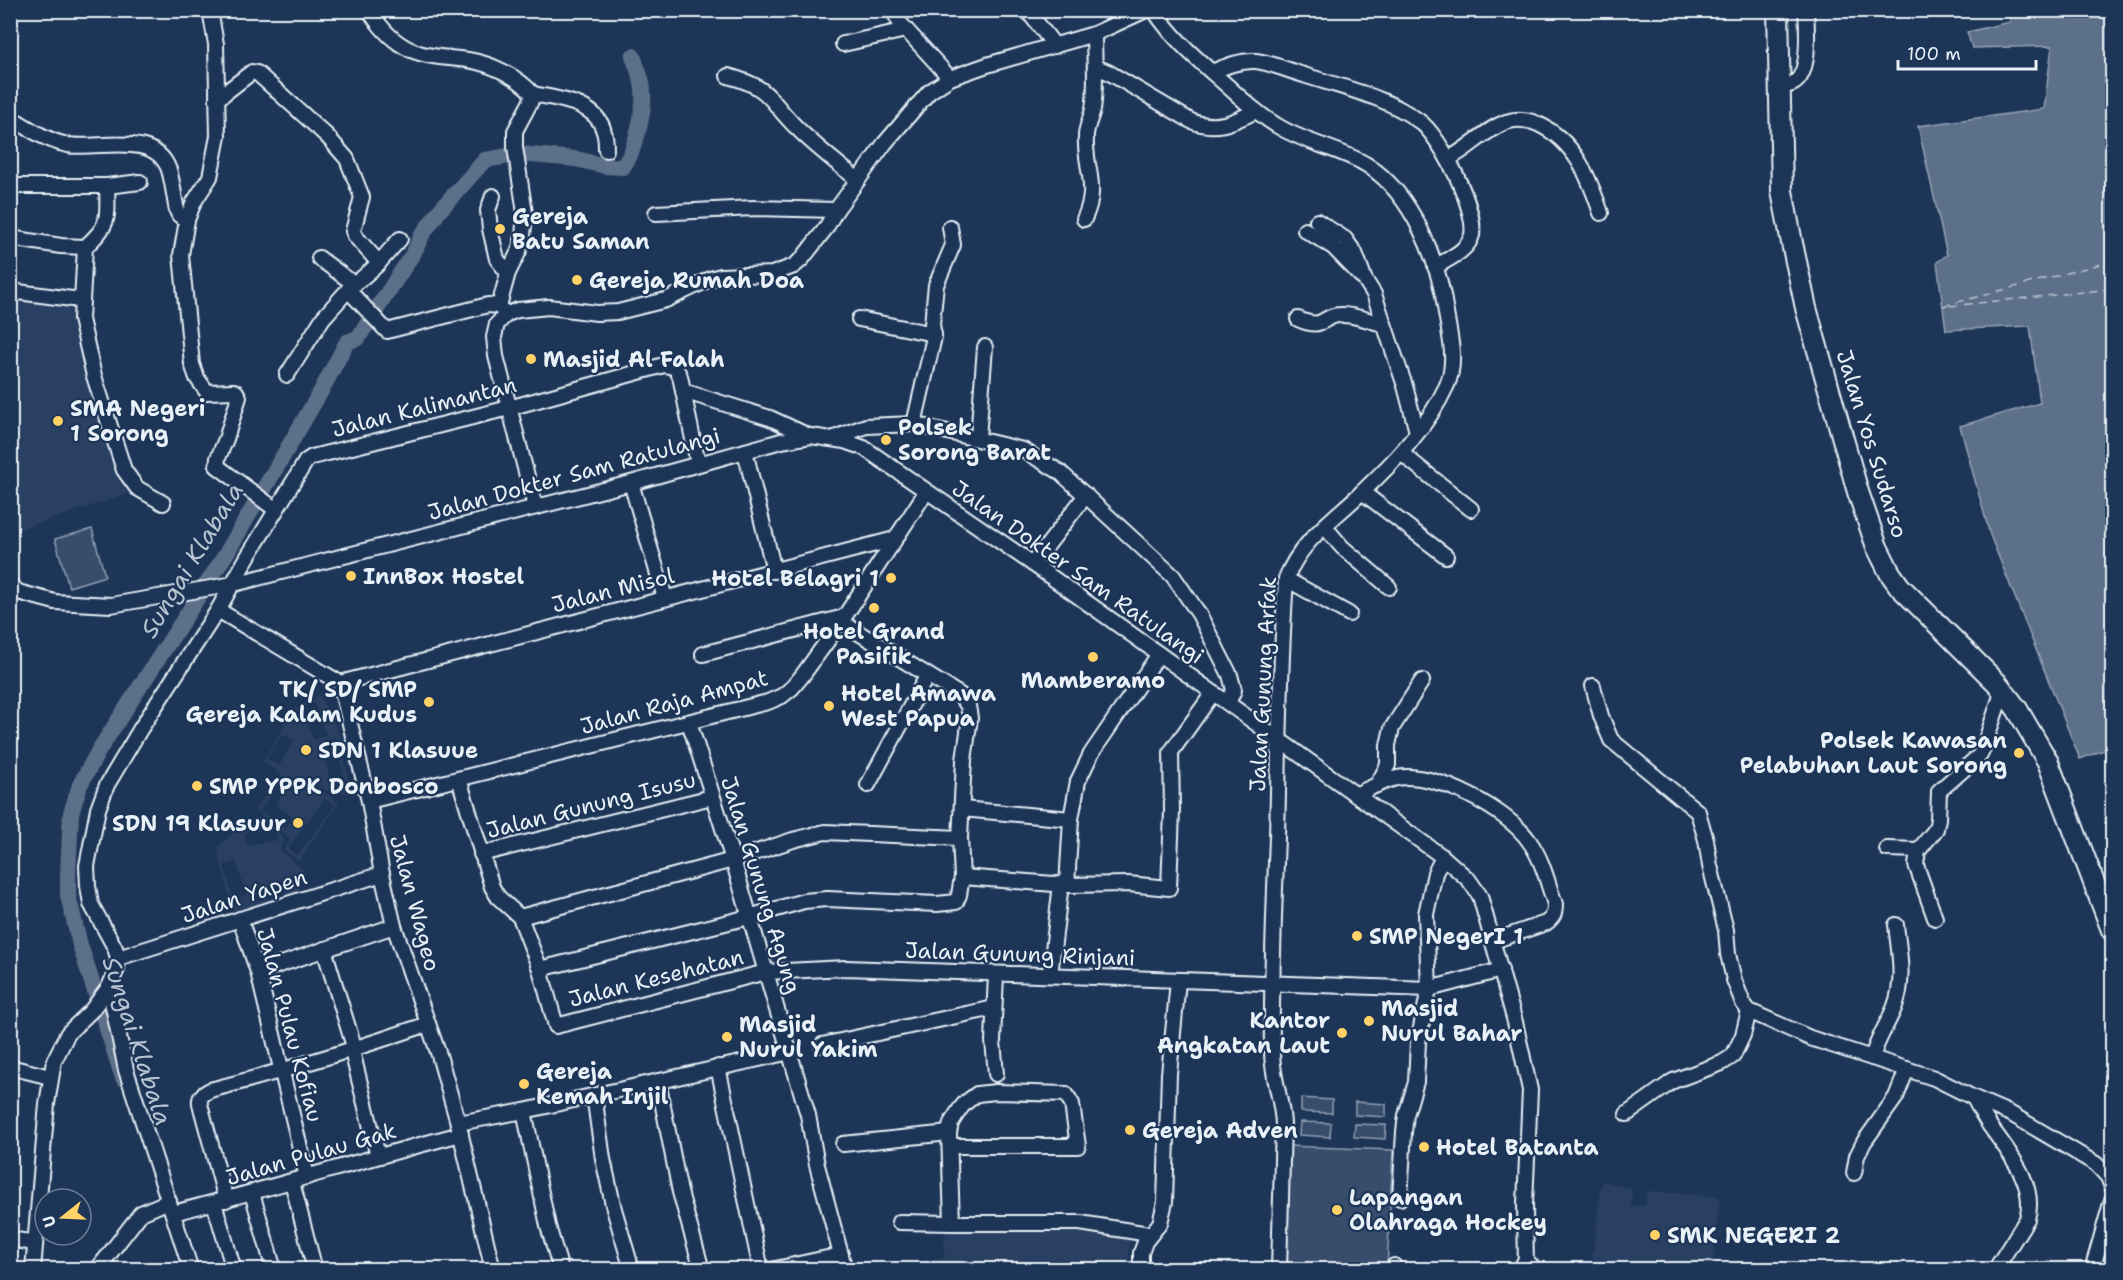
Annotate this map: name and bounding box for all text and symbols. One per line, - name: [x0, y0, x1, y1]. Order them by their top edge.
- scale bar: [1898, 33, 2036, 71]
- text: 100 m: [1907, 42, 1961, 66]
- place label: Gereja Batu Saman: [512, 202, 650, 256]
- marker: Gereja Batu Saman: [493, 222, 507, 236]
- place label: Gereja Rumah Doa: [589, 266, 804, 295]
- marker: Gereja Rumah Doa: [570, 273, 584, 287]
- place label: Masjid Al Falah: [543, 345, 725, 374]
- street label: Jalan Yos Sudarso: [1830, 346, 1914, 542]
- marker: Masjid Al Falah: [524, 352, 538, 366]
- street label: Jalan Kalimantan: [329, 370, 519, 444]
- place label: SMA Negeri 1 Sorong: [70, 394, 205, 448]
- place label: Polsek Sorong Barat: [898, 413, 1051, 467]
- marker: SMA Negeri 1 Sorong: [51, 414, 65, 428]
- street label: Jalan Dokter Sam Ratulangi: [425, 421, 723, 527]
- marker: Polsek Sorong Barat: [879, 433, 893, 447]
- street label: Jalan Dokter Sam Ratulangi: [946, 474, 1210, 670]
- water label: Sungai Klabala: [133, 477, 251, 643]
- street label: Jalan Misol: [549, 561, 678, 619]
- place label: InnBox Hostel: [363, 562, 525, 591]
- place label: Hotel Belagri 1: [711, 564, 879, 593]
- marker: InnBox Hostel: [344, 569, 358, 583]
- marker: Hotel Belagri 1: [884, 571, 898, 585]
- street label: Jalan Gunung Arfak: [1243, 575, 1283, 793]
- marker: Hotel Grand Pasifik: [867, 601, 881, 615]
- place label: Hotel Grand Pasifik: [803, 617, 945, 671]
- marker: Mamberamo: [1086, 650, 1100, 664]
- street label: Jalan Raja Ampat: [577, 663, 771, 741]
- place label: Mamberamo: [1021, 666, 1165, 695]
- place label: TK/ SD/ SMP Gereja Kalam Kudus: [185, 675, 417, 729]
- place label: Hotel Amawa West Papua: [841, 679, 996, 733]
- marker: TK/ SD/ SMP Gereja Kalam Kudus: [422, 695, 436, 709]
- marker: Hotel Amawa West Papua: [822, 699, 836, 713]
- place label: Polsek Kawasan Pelabuhan Laut Sorong: [1740, 726, 2007, 780]
- place label: SDN 1 Klasuue: [318, 736, 478, 765]
- marker: SDN 1 Klasuue: [299, 743, 313, 757]
- marker: Polsek Kawasan Pelabuhan Laut Sorong: [2012, 746, 2026, 760]
- street label: Jalan Gunung Isusu: [483, 765, 699, 845]
- place label: SMP YPPK Donbosco: [209, 772, 439, 801]
- street label: Jalan Gunung Agung: [714, 773, 808, 997]
- marker: SMP YPPK Donbosco: [190, 779, 204, 793]
- place label: SDN 19 Klasuur: [112, 809, 286, 838]
- marker: SDN 19 Klasuur: [291, 816, 305, 830]
- street label: Jalan Wageo: [383, 831, 447, 975]
- street label: Jalan Yapen: [178, 862, 310, 930]
- place label: SMP NegerI 1: [1369, 922, 1523, 951]
- street label: Jalan Pulau Kofiau: [250, 925, 330, 1125]
- marker: SMP NegerI 1: [1350, 929, 1364, 943]
- street label: Jalan Gunung Rinjani: [904, 935, 1136, 973]
- street label: Jalan Kesehatan: [566, 942, 746, 1014]
- water label: Sungai Klabala: [95, 953, 179, 1129]
- place label: Masjid Nurul Bahar: [1381, 994, 1523, 1048]
- place label: Kantor Angkatan Laut: [1157, 1006, 1330, 1060]
- place label: Masjid Nurul Yakim: [739, 1010, 878, 1064]
- marker: Masjid Nurul Bahar: [1362, 1014, 1376, 1028]
- marker: Kantor Angkatan Laut: [1335, 1026, 1349, 1040]
- marker: Masjid Nurul Yakim: [720, 1030, 734, 1044]
- place label: Gereja Kemah Injil: [536, 1057, 669, 1111]
- marker: Gereja Kemah Injil: [517, 1077, 531, 1091]
- street label: Jalan Pulau Gak: [222, 1116, 400, 1192]
- place label: Gereja Adven: [1142, 1116, 1298, 1145]
- marker: Gereja Adven: [1123, 1123, 1137, 1137]
- place label: Hotel Batanta: [1436, 1133, 1598, 1162]
- marker: Hotel Batanta: [1417, 1140, 1431, 1154]
- place label: Lapangan Olahraga Hockey: [1349, 1183, 1547, 1237]
- north arrow: [33, 1187, 93, 1247]
- marker: Lapangan Olahraga Hockey: [1330, 1203, 1344, 1217]
- text: U: [38, 1213, 61, 1230]
- place label: SMK NEGERI 2: [1667, 1221, 1840, 1250]
- marker: SMK NEGERI 2: [1648, 1228, 1662, 1242]

